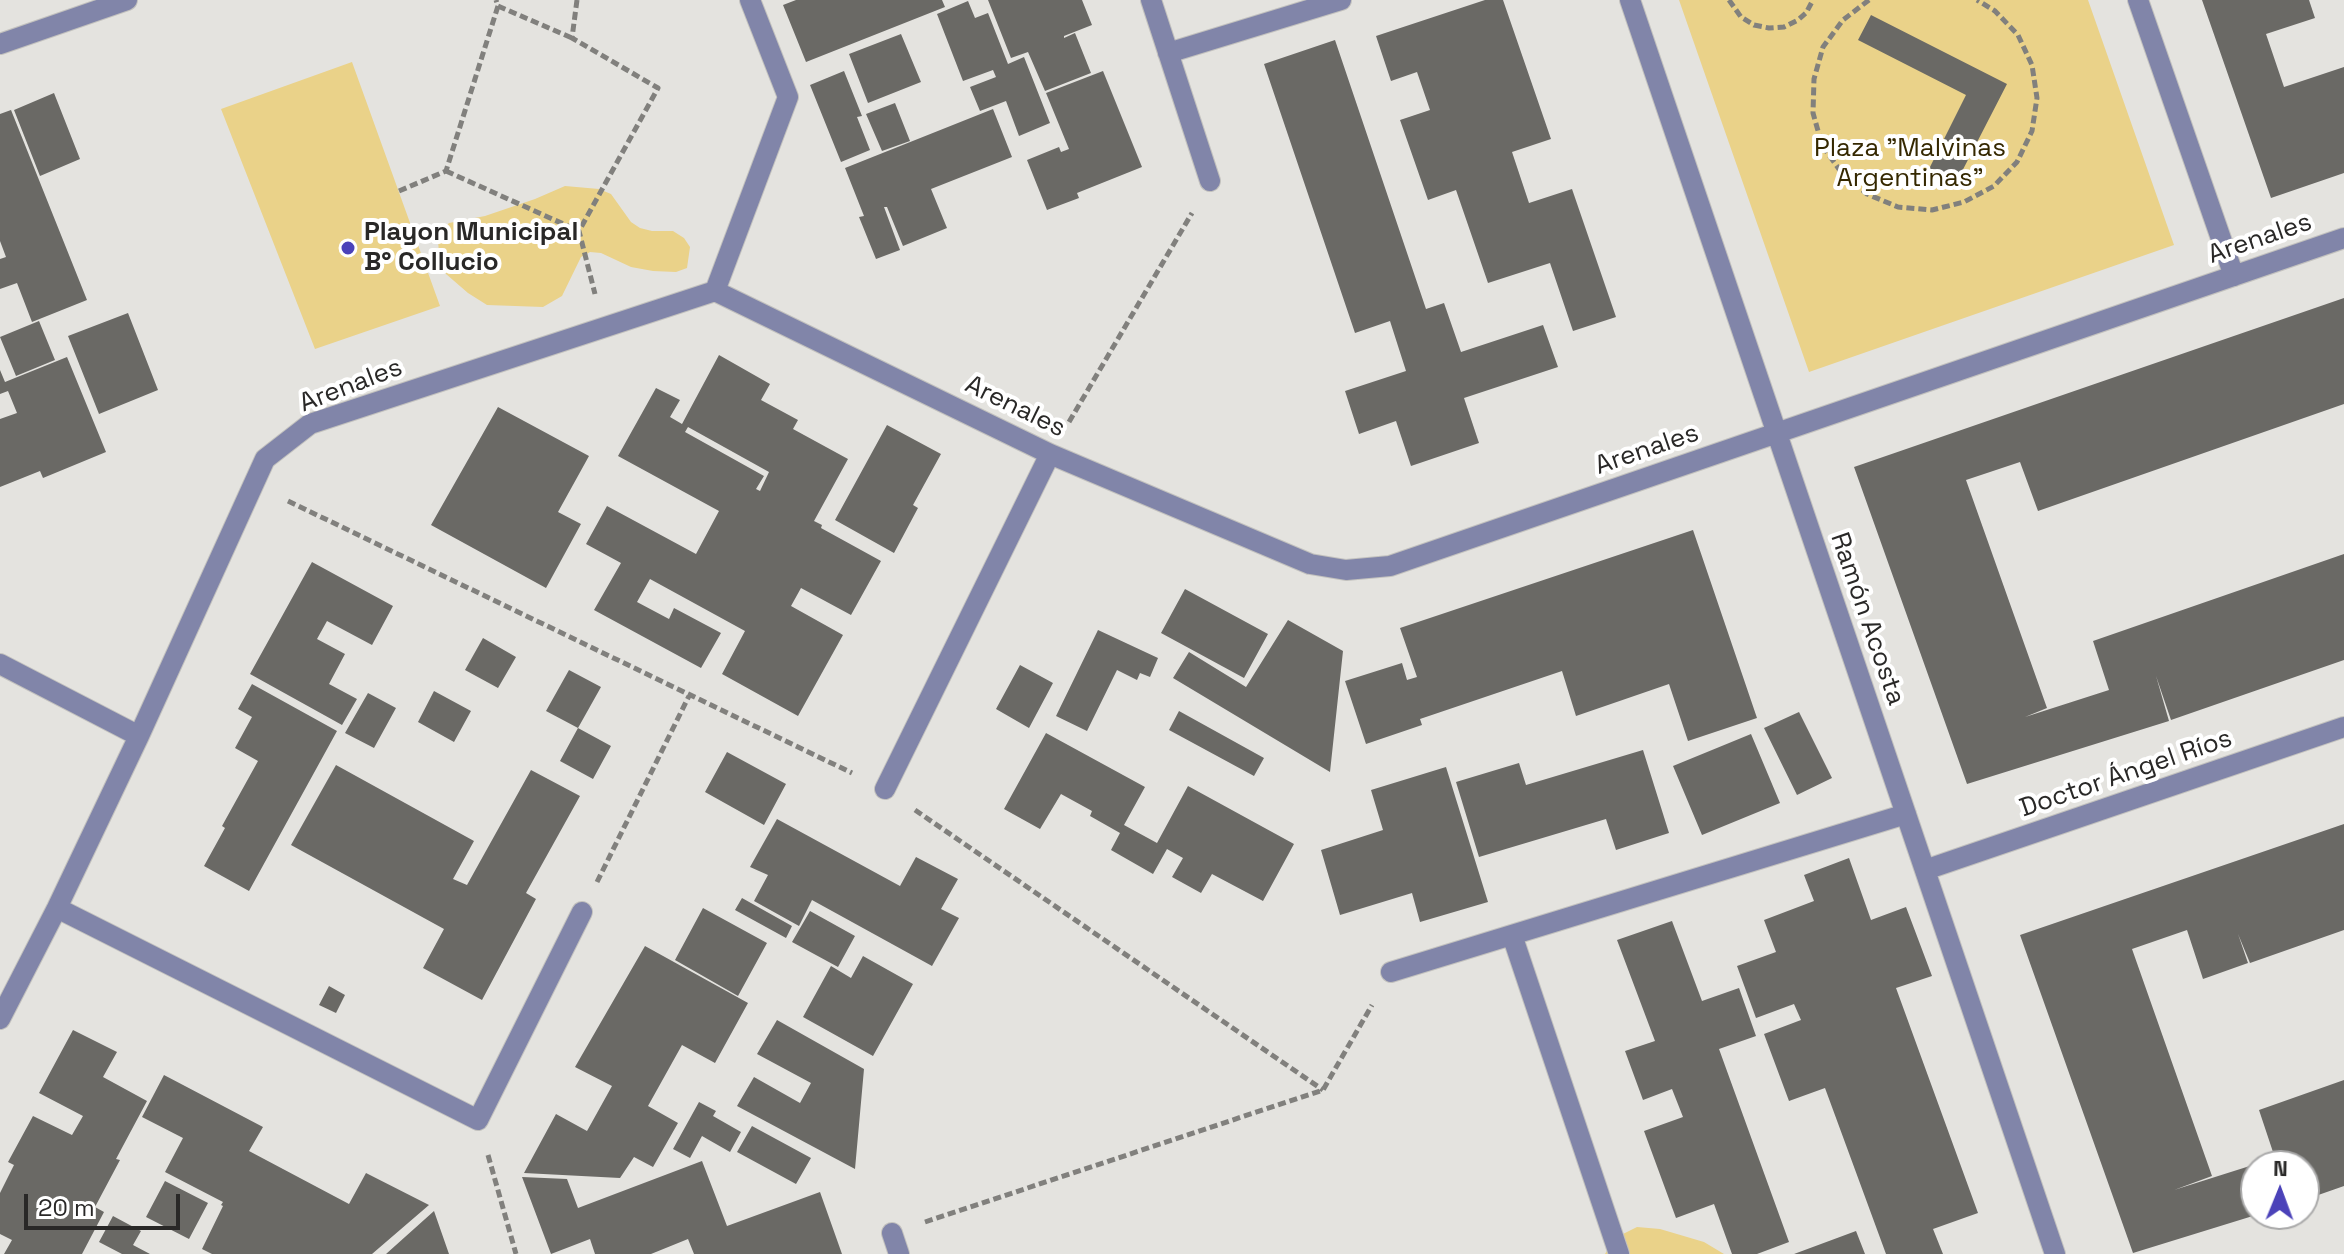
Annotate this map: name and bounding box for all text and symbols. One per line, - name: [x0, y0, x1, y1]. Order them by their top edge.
- park label: Plaza "Malvinas Argentinas": [1814, 133, 2006, 194]
- street label: Arenales: [2204, 207, 2316, 271]
- place label: Playon Municipal B° Collucio: [364, 217, 578, 278]
- marker: Playon Municipal B° Collucio: [339, 239, 357, 257]
- street label: Arenales: [295, 352, 407, 420]
- street label: Arenales: [960, 369, 1070, 445]
- street label: Arenales: [1591, 418, 1703, 482]
- street label: Ramón Acosta: [1823, 529, 1911, 709]
- street label: Doctor Ángel Ríos: [2016, 723, 2236, 825]
- north arrow: [2240, 1150, 2320, 1230]
- text: N: [2273, 1154, 2288, 1182]
- scale bar: [28, 1178, 184, 1228]
- text: 20 m: [38, 1192, 95, 1223]

